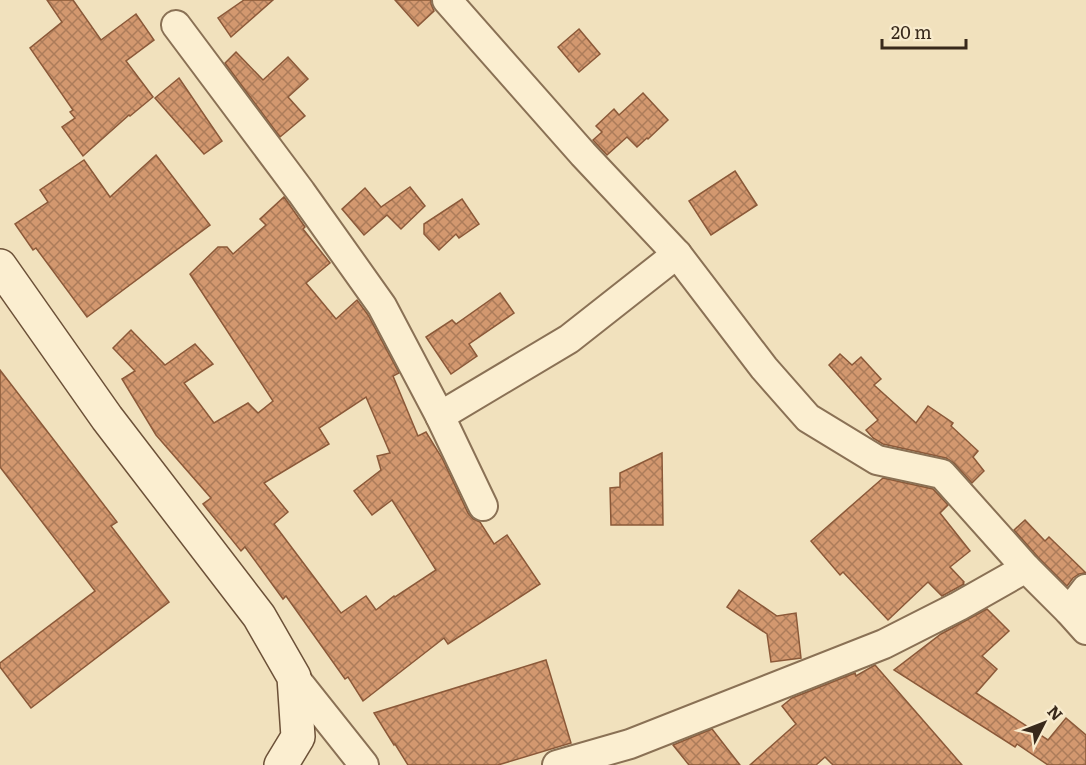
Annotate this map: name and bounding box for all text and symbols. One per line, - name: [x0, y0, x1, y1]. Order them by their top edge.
- scale bar: [882, 12, 966, 50]
- text: 20 m: [891, 18, 932, 45]
- north arrow: [1014, 693, 1074, 753]
- text: N: [1042, 699, 1069, 725]

